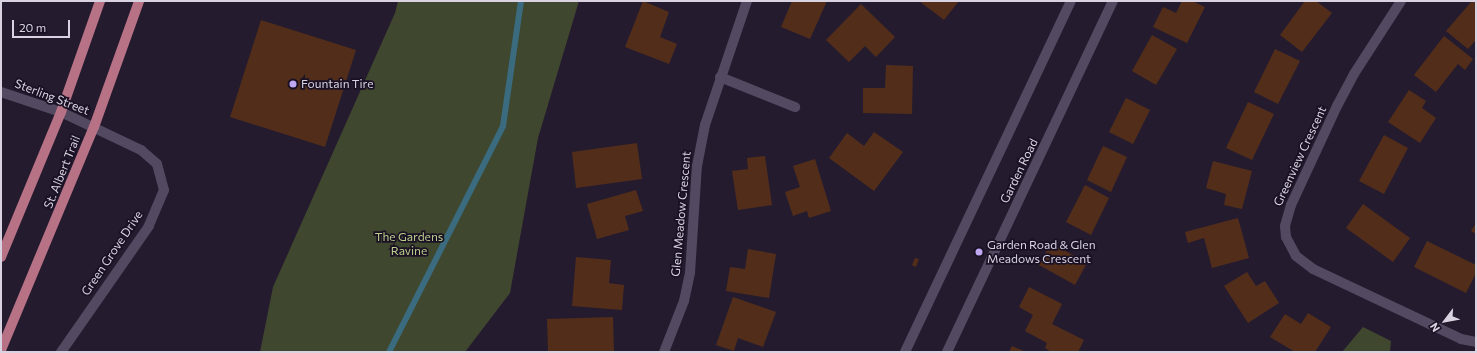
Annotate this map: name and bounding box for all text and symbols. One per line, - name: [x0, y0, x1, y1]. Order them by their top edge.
- scale bar: [14, 12, 72, 38]
- text: 20 m: [19, 20, 46, 34]
- street label: Sterling Street: [13, 76, 91, 118]
- place label: Fountain Tire: [301, 77, 374, 91]
- marker: Fountain Tire: [288, 79, 298, 89]
- street label: Greenview Crescent: [1270, 104, 1330, 208]
- street label: St. Albert Trail: [41, 133, 83, 211]
- street label: Garden Road: [997, 136, 1041, 206]
- street label: Glen Meadow Crescent: [668, 151, 694, 277]
- street label: Green Grove Drive: [78, 208, 146, 298]
- park label: The Gardens Ravine: [375, 230, 443, 258]
- place label: Garden Road & Glen Meadows Crescent: [987, 238, 1096, 266]
- marker: Garden Road & Glen Meadows Crescent: [974, 247, 984, 257]
- north arrow: [1425, 301, 1465, 341]
- text: N: [1427, 321, 1442, 335]

